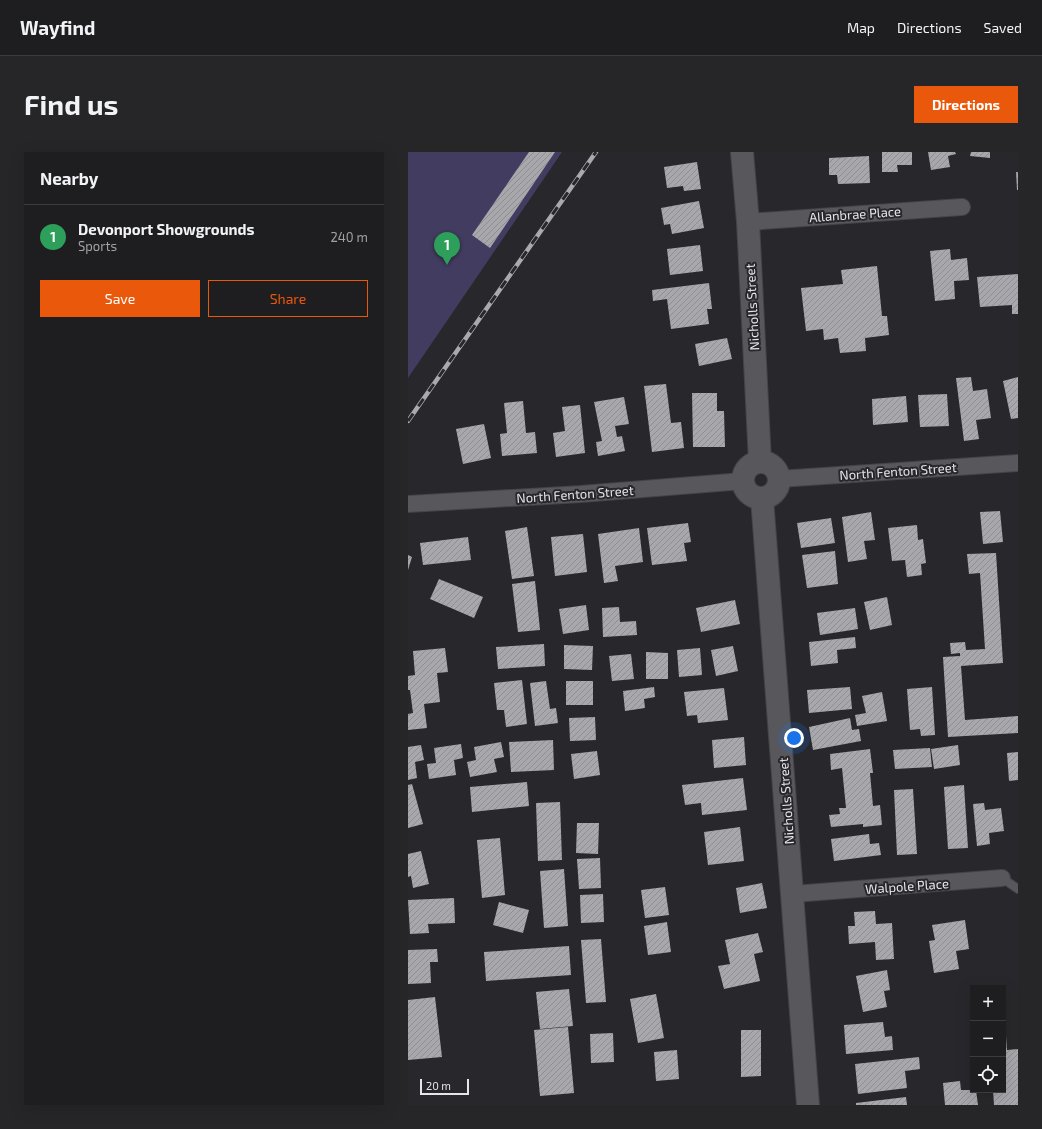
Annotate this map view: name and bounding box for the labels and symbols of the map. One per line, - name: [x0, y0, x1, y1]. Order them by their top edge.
- street label: Allanbrae Place: [809, 203, 901, 225]
- pin: 1: [434, 232, 460, 265]
- street label: Nicholls Street: [742, 263, 762, 351]
- street label: North Fenton Street: [839, 459, 957, 483]
- street label: North Fenton Street: [516, 482, 634, 506]
- your location: [784, 728, 804, 748]
- street label: Nicholls Street: [775, 757, 797, 845]
- street label: Walpole Place: [865, 875, 949, 897]
- scale bar: [420, 1077, 469, 1096]

